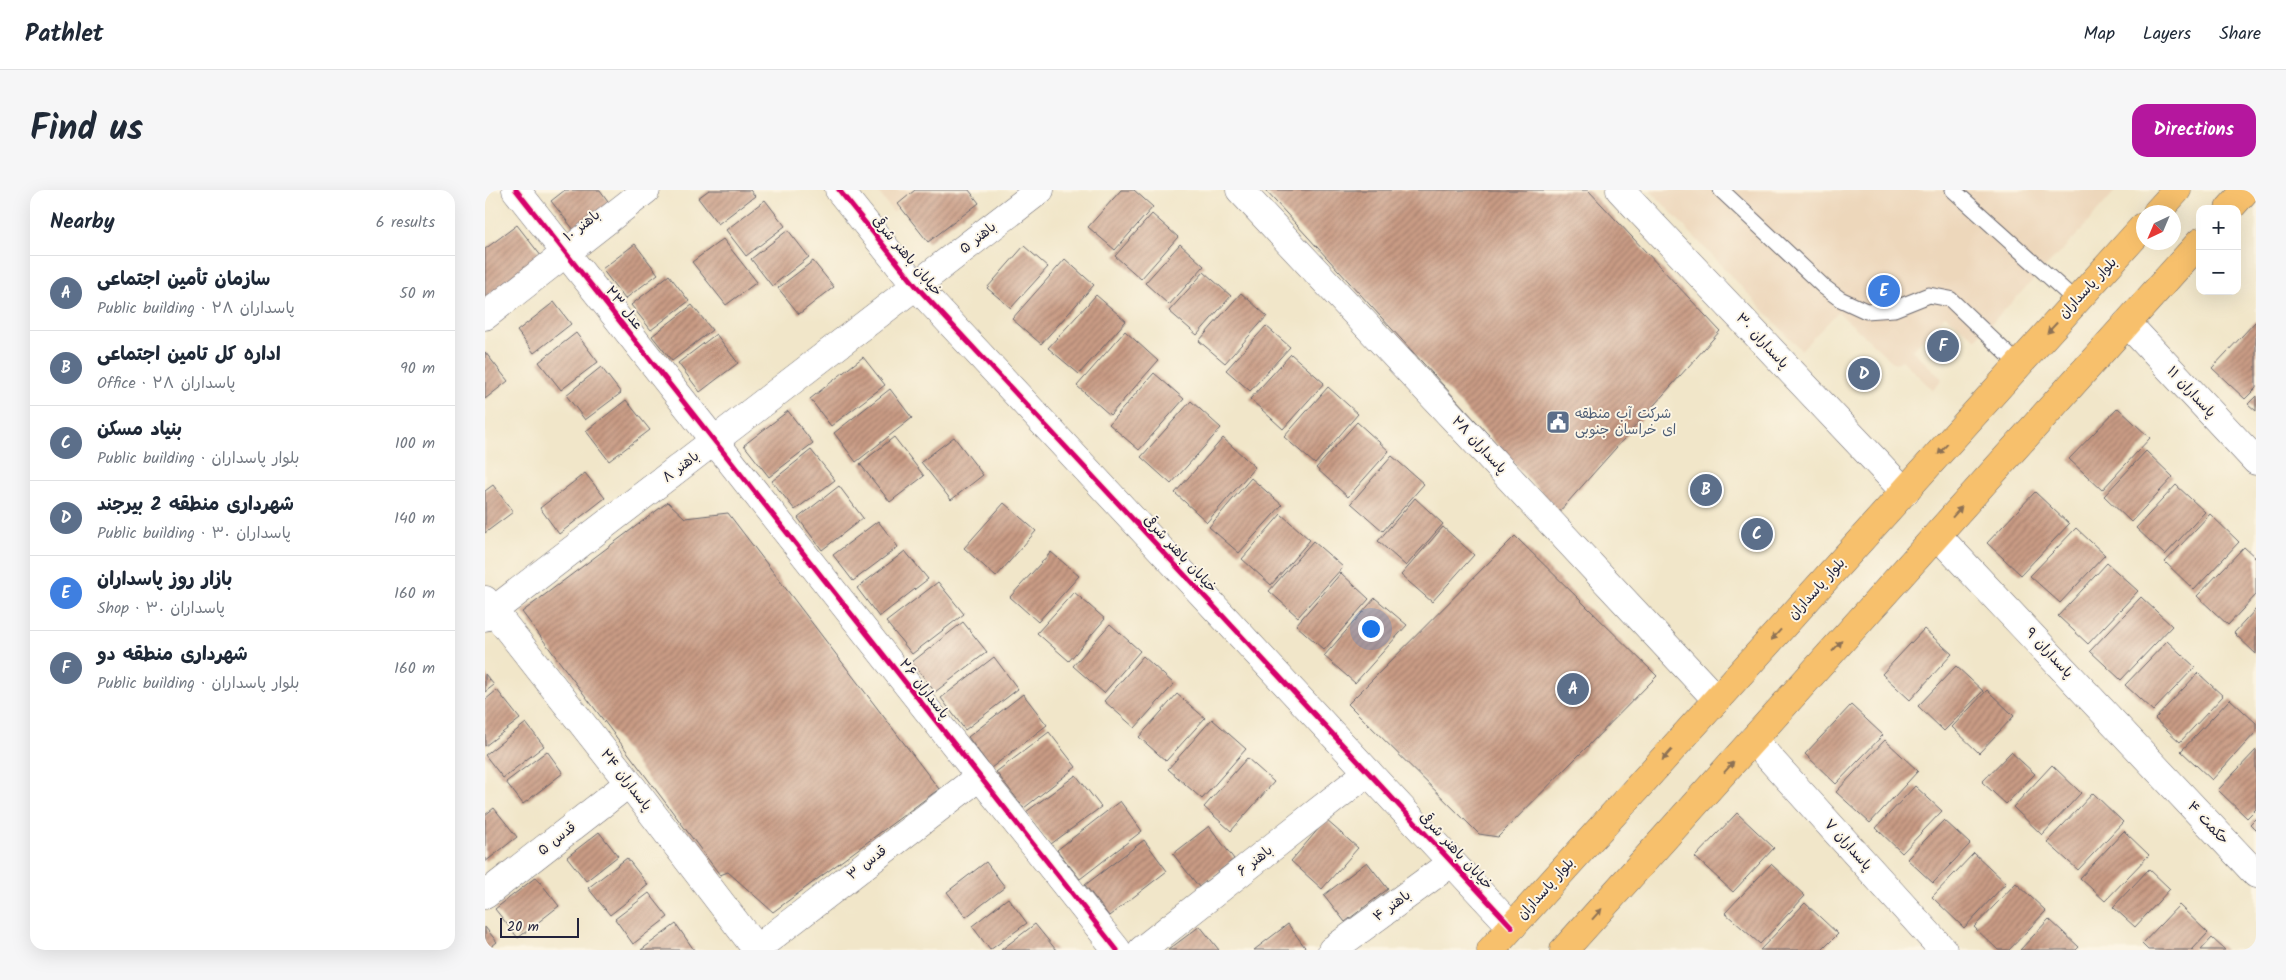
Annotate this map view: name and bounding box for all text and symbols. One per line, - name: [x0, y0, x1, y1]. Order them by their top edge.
- text: Pathlet: [25, 15, 104, 54]
- text: Map: [2084, 20, 2115, 49]
- text: Layers: [2143, 20, 2191, 49]
- text: Share: [2219, 20, 2261, 49]
- text: Find us: [30, 102, 143, 158]
- button: Directions: [2132, 104, 2256, 157]
- street label: باهنر ۱۰: [559, 205, 605, 247]
- north arrow: [2136, 205, 2181, 250]
- map controls: [2196, 205, 2241, 295]
- button: +: [2196, 205, 2241, 250]
- text: Nearby: [50, 206, 115, 239]
- text: 6 results: [376, 210, 435, 235]
- street label: خیابان باهنر شرقی: [867, 211, 947, 301]
- street label: باهنر ۵: [955, 217, 1001, 259]
- button: −: [2196, 250, 2241, 295]
- street label: بلوار پاسداران: [2054, 252, 2122, 324]
- text: سازمان تأمین اجتماعی: [97, 265, 270, 295]
- pin: E: [1868, 272, 1900, 310]
- text: A: [61, 281, 71, 306]
- text: 50 m: [399, 281, 435, 306]
- street label: عدل ۲۳: [600, 281, 648, 335]
- text: Public building · پاسداران ۲۸: [97, 296, 295, 321]
- street label: پاسداران ۳۰: [1730, 308, 1794, 374]
- one-way arrow: [2046, 321, 2058, 333]
- pin: F: [1927, 327, 1959, 365]
- text: اداره کل تامین اجتماعی: [97, 340, 281, 370]
- pin: D: [1848, 355, 1880, 393]
- text: B: [61, 356, 71, 381]
- text: 90 m: [400, 356, 435, 381]
- street label: پاسداران ۱۱: [2161, 361, 2221, 423]
- text: Office · پاسداران ۲۸: [97, 371, 235, 396]
- place label: شرکت آب منطقه ای خراسان جنوبی: [1575, 403, 1676, 441]
- public building icon: شرکت آب منطقه ای خراسان جنوبی: [1545, 409, 1571, 435]
- street label: پاسداران ۲۸: [1446, 411, 1512, 479]
- text: بنیاد مسکن: [97, 415, 182, 445]
- text: C: [61, 431, 71, 456]
- text: 100 m: [395, 431, 435, 456]
- one-way arrow: [1937, 442, 1949, 454]
- text: Public building · بلوار پاسداران: [97, 446, 300, 471]
- street label: باهنر ۸: [658, 446, 704, 488]
- pin: B: [1690, 471, 1722, 509]
- text: شهرداری منطقه 2 بیرجند: [97, 490, 294, 520]
- text: D: [61, 506, 71, 531]
- text: 140 m: [394, 506, 435, 531]
- one-way arrow: [1952, 506, 1963, 519]
- street label: خیابان باهنر شرقی: [1138, 510, 1222, 598]
- pin: C: [1741, 515, 1773, 553]
- text: Public building · پاسداران ۳۰: [97, 521, 291, 546]
- street label: بلوار پاسداران: [1783, 553, 1851, 625]
- text: بازار روز پاسداران: [97, 565, 232, 595]
- text: E: [62, 581, 70, 606]
- text: 160 m: [394, 581, 435, 606]
- text: Shop · پاسداران ۳۰: [97, 596, 225, 621]
- your location: [1358, 616, 1384, 642]
- street label: پاسداران ۹: [2020, 623, 2078, 683]
- one-way arrow: [1770, 628, 1782, 640]
- text: شهرداری منطقه دو: [97, 640, 248, 670]
- one-way arrow: [1831, 640, 1843, 652]
- street label: پاسداران ۲۶: [893, 654, 955, 724]
- text: F: [62, 656, 70, 681]
- text: 160 m: [394, 656, 435, 681]
- pin: A: [1557, 670, 1589, 708]
- text: Public building · بلوار پاسداران: [97, 671, 300, 696]
- street label: پاسداران ۲۴: [595, 744, 657, 816]
- one-way arrow: [1661, 749, 1673, 761]
- one-way arrow: [1723, 760, 1734, 773]
- street label: حکمت ۴: [2182, 796, 2234, 850]
- street label: خیابان باهنر شرقی: [1414, 807, 1498, 895]
- street label: پاسداران ۷: [1819, 814, 1877, 876]
- street label: قدس ۵: [533, 817, 581, 861]
- street label: قدس ۳: [842, 840, 892, 886]
- street label: باهنر ۶: [1232, 840, 1278, 882]
- street label: بلوار پاسداران: [1512, 853, 1580, 925]
- street label: باهنر ۴: [1368, 885, 1416, 927]
- one-way arrow: [1591, 907, 1602, 920]
- scale bar: [500, 915, 579, 938]
- text: 20 m: [507, 916, 539, 938]

